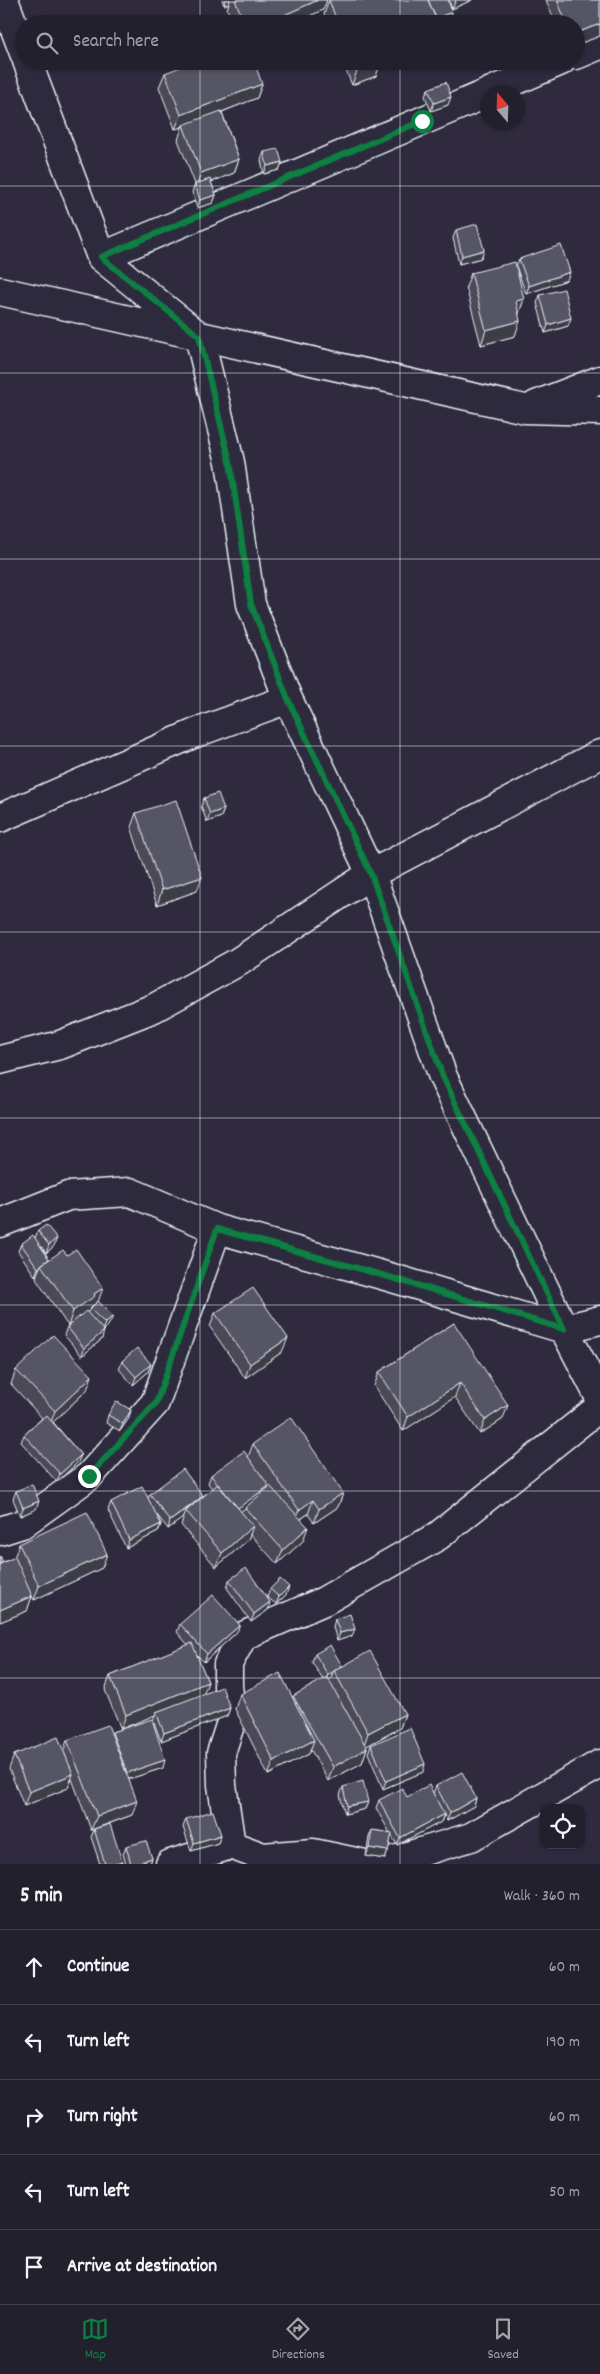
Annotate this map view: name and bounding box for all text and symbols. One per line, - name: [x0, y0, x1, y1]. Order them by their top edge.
- search box: [15, 15, 585, 70]
- icon: search: [33, 29, 61, 57]
- text: Search here: [73, 29, 159, 56]
- north arrow: [480, 85, 525, 130]
- route start: [411, 110, 434, 133]
- route end: [78, 1465, 101, 1488]
- map controls: [540, 1804, 585, 1849]
- button: locate: [540, 1804, 585, 1849]
- text: 5 min: [20, 1882, 63, 1912]
- text: Walk · 360 m: [504, 1885, 580, 1908]
- icon: ahead: [20, 1953, 48, 1981]
- text: Continue: [67, 1954, 129, 1981]
- text: 60 m: [549, 1956, 580, 1979]
- icon: left: [20, 2028, 48, 2056]
- text: Turn left: [67, 2029, 130, 2056]
- text: 190 m: [546, 2031, 580, 2054]
- icon: right: [20, 2103, 48, 2131]
- text: Turn right: [67, 2104, 138, 2131]
- text: 60 m: [549, 2106, 580, 2129]
- icon: left: [20, 2178, 48, 2206]
- text: Turn left: [67, 2179, 130, 2206]
- text: 50 m: [549, 2181, 580, 2204]
- icon: arrive: [20, 2253, 48, 2281]
- text: Arrive at destination: [67, 2254, 217, 2281]
- tab: Map: [81, 2315, 109, 2365]
- tab: Directions: [272, 2315, 325, 2365]
- tab: Saved: [487, 2315, 519, 2365]

